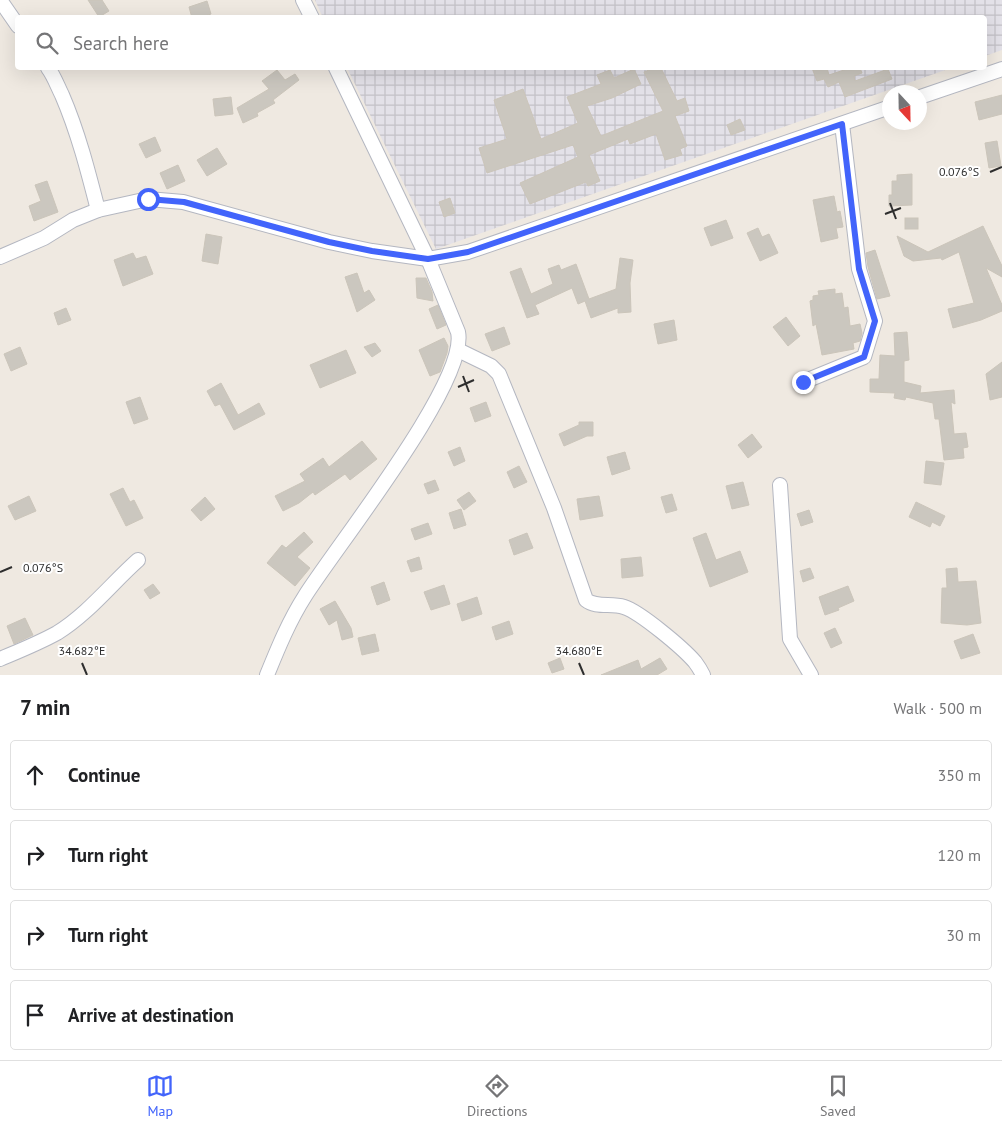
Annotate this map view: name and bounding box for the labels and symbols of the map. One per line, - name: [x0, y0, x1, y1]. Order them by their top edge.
- north arrow: [882, 85, 927, 130]
- text: 0.076°S: [939, 164, 979, 179]
- route start: [137, 188, 160, 211]
- route end: [792, 371, 815, 394]
- text: 0.076°S: [23, 560, 63, 575]
- text: 34.682°E: [59, 643, 105, 658]
- text: 34.680°E: [556, 643, 602, 658]

